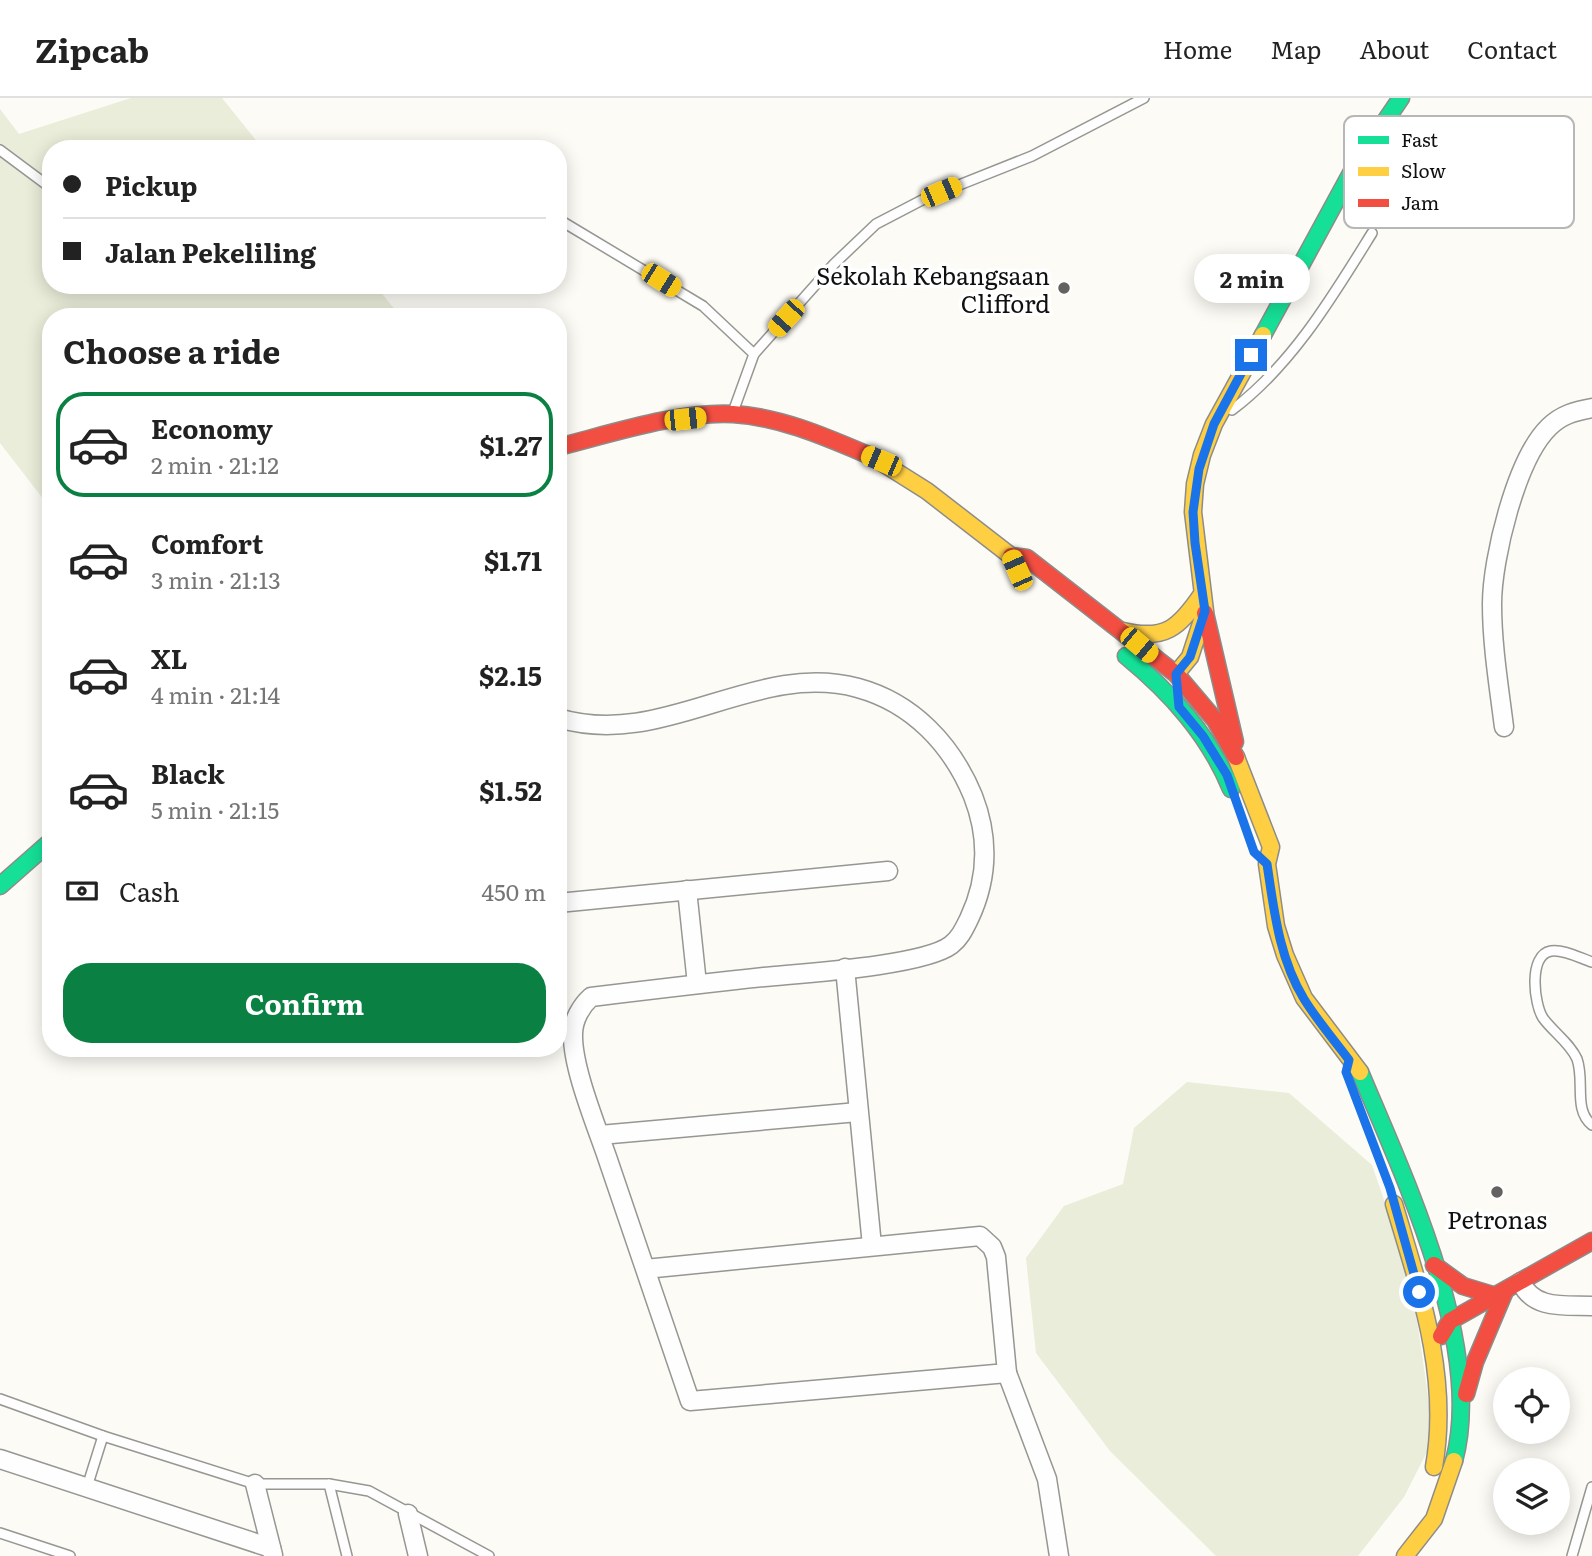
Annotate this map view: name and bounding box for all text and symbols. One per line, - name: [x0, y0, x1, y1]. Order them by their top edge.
- text: Zipcab: [35, 24, 149, 73]
- text: Home: [1163, 31, 1232, 66]
- text: Map: [1270, 31, 1321, 66]
- text: About: [1359, 31, 1429, 66]
- text: Contact: [1467, 31, 1557, 66]
- legend: [1344, 116, 1574, 228]
- text: Fast: [1401, 125, 1438, 153]
- text: Slow: [1401, 156, 1446, 184]
- text: Pickup: [105, 165, 197, 204]
- car: [918, 174, 965, 210]
- text: Jam: [1401, 188, 1439, 216]
- text: Jalan Pekeliling: [105, 232, 316, 271]
- callout: 2 min: [1193, 254, 1309, 302]
- place label: Sekolah Kebangsaan Clifford: [816, 257, 1050, 320]
- car: [638, 260, 685, 300]
- text: 2 min: [1220, 261, 1284, 295]
- marker: Sekolah Kebangsaan Clifford: [1056, 280, 1072, 296]
- car: [765, 295, 808, 341]
- text: Choose a ride: [63, 326, 280, 374]
- route end: [1235, 339, 1267, 371]
- car: [664, 406, 707, 432]
- text: Economy: [151, 408, 273, 447]
- icon: car: [67, 413, 130, 476]
- text: $1.27: [479, 425, 542, 464]
- car: [858, 443, 905, 479]
- text: 2 min · 21:12: [151, 447, 279, 481]
- text: Comfort: [151, 523, 263, 562]
- icon: car: [67, 528, 130, 591]
- text: $1.71: [484, 540, 542, 579]
- car: [999, 547, 1036, 593]
- text: 3 min · 21:13: [151, 562, 281, 596]
- car: [1117, 623, 1162, 667]
- text: XL: [151, 638, 188, 677]
- icon: car: [67, 643, 130, 706]
- text: $2.15: [479, 655, 542, 694]
- text: 4 min · 21:14: [151, 677, 280, 711]
- text: Black: [151, 753, 225, 792]
- icon: car: [67, 758, 130, 821]
- text: $1.52: [479, 770, 542, 809]
- text: 5 min · 21:15: [151, 792, 279, 826]
- text: Cash: [119, 871, 180, 910]
- icon: cash: [63, 872, 101, 910]
- text: 450 m: [481, 874, 546, 908]
- button: Confirm: [63, 963, 546, 1043]
- marker: Petronas: [1489, 1184, 1505, 1200]
- place label: Petronas: [1447, 1201, 1547, 1236]
- route start: [1403, 1276, 1435, 1308]
- map controls: [1493, 1367, 1570, 1535]
- button: locate: [1493, 1367, 1570, 1444]
- button: layers: [1493, 1458, 1570, 1535]

